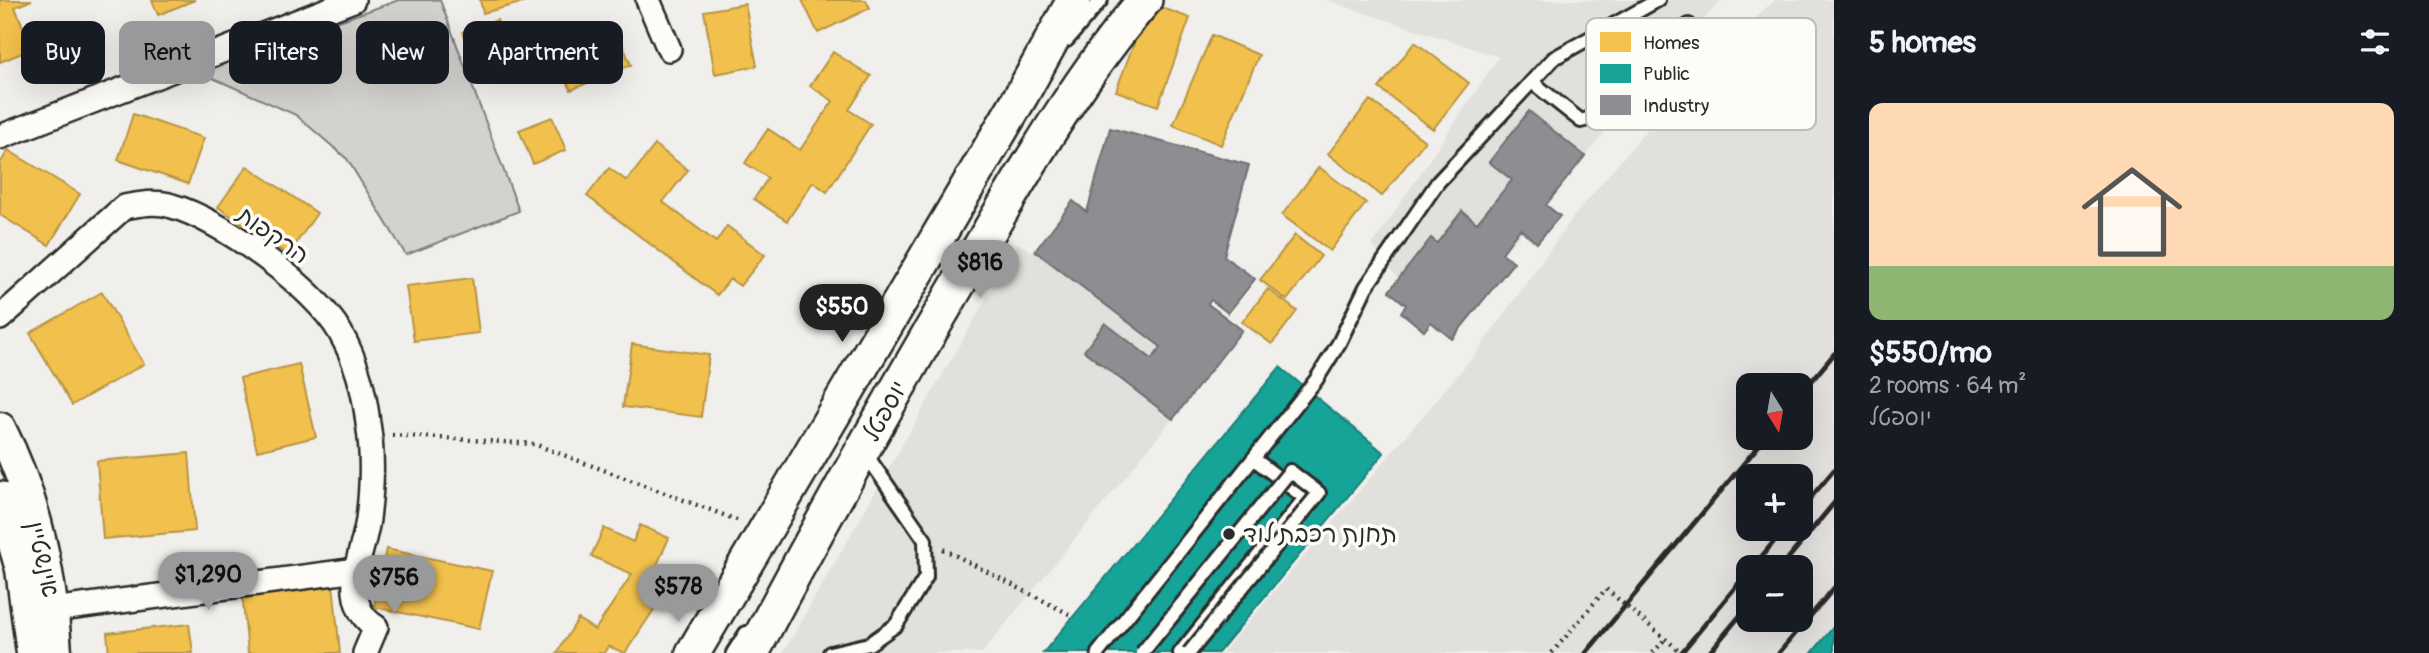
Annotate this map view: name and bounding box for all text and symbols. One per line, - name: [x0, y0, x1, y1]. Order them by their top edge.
- legend: [1586, 18, 1816, 130]
- chip: Buy: [21, 21, 105, 84]
- chip: Rent: [119, 21, 215, 84]
- chip: Filters: [229, 21, 342, 84]
- chip: New: [356, 21, 449, 84]
- chip: Apartment: [463, 21, 623, 84]
- icon: filters: [2356, 23, 2394, 61]
- text: 5 homes: [1869, 24, 1976, 61]
- text: Homes: [1643, 31, 1700, 55]
- text: Public: [1643, 62, 1690, 86]
- text: Industry: [1643, 94, 1709, 118]
- icon: home: [2069, 149, 2195, 275]
- street label: הרקפות: [229, 199, 314, 271]
- pin: $816: [939, 240, 1021, 300]
- text: $816: [957, 248, 1003, 277]
- pin: $550: [801, 284, 883, 344]
- text: $550: [815, 292, 869, 321]
- text: $550/mo: [1869, 334, 1992, 371]
- text: 2 rooms · 64 m²: [1869, 371, 2026, 400]
- north arrow: [1736, 373, 1813, 450]
- map controls: [1736, 373, 1813, 632]
- street label: יוספטל: [857, 376, 914, 447]
- text: יוספטל: [1869, 403, 1931, 432]
- button: +: [1736, 464, 1813, 541]
- street label: אינשטיין: [20, 518, 65, 600]
- place label: תחנת רכבת לוד: [1243, 520, 1397, 549]
- marker: תחנת רכבת לוד: [1221, 526, 1237, 542]
- pin: $1,290: [151, 552, 265, 612]
- button: −: [1736, 555, 1813, 632]
- pin: $756: [353, 556, 435, 615]
- text: $1,290: [174, 560, 242, 589]
- text: $756: [369, 563, 419, 592]
- pin: $578: [637, 564, 719, 624]
- text: $578: [654, 572, 702, 601]

